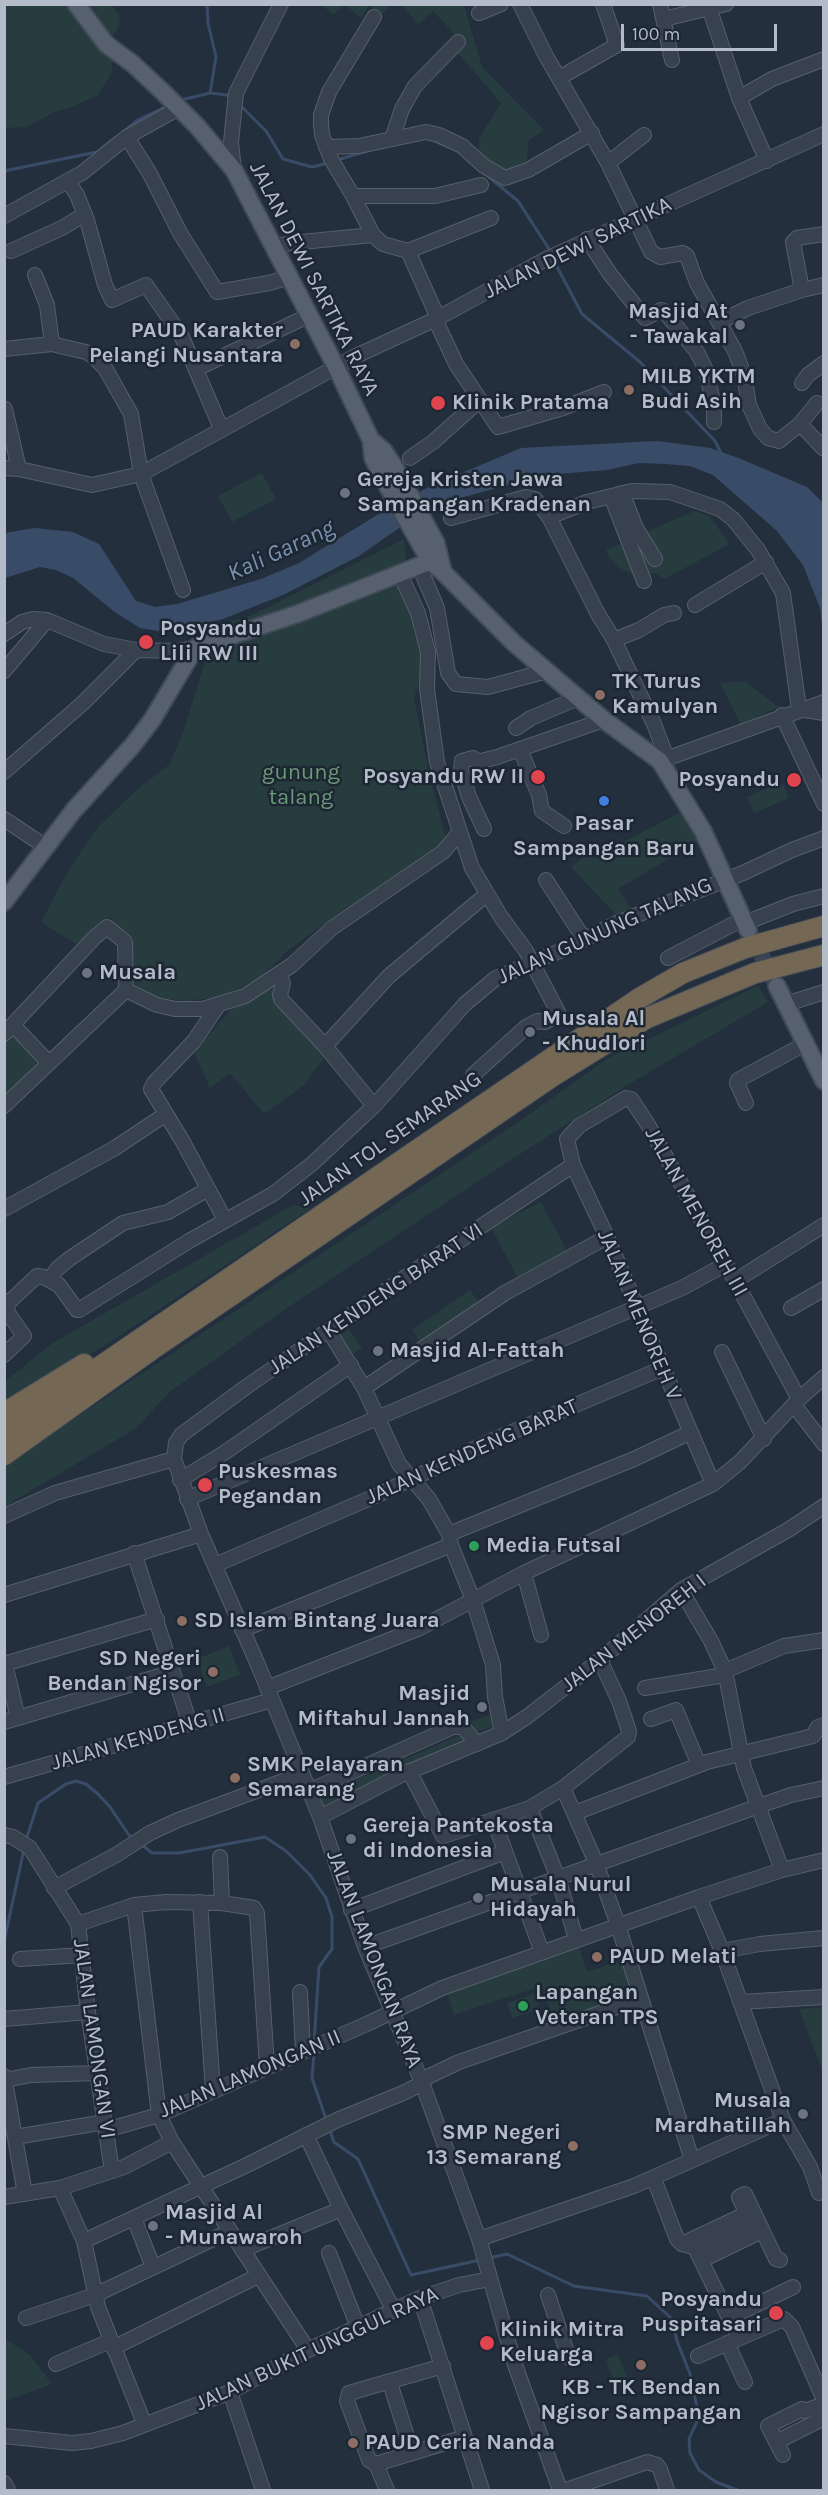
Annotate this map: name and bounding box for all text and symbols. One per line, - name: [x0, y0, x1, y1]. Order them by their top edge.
- scale bar: [624, 12, 780, 50]
- text: 100 m: [632, 23, 680, 45]
- street label: JALAN DEWI SARTIKA RAYA: [243, 158, 385, 400]
- street label: JALAN DEWI SARTIKA: [480, 191, 676, 305]
- place label: Masjid At - Tawakal: [628, 299, 728, 350]
- place label: PAUD Karakter Pelangi Nusantara: [89, 318, 283, 370]
- marker: Masjid At - Tawakal: [733, 318, 747, 332]
- marker: PAUD Karakter Pelangi Nusantara: [288, 337, 302, 351]
- place label: MILB YKTM Budi Asih: [641, 364, 756, 416]
- marker: MILB YKTM Budi Asih: [622, 383, 636, 397]
- place label: Klinik Pratama: [452, 390, 609, 416]
- marker: Klinik Pratama: [429, 394, 447, 412]
- place label: Gereja Kristen Jawa Sampangan Kradenan: [357, 467, 591, 518]
- marker: Gereja Kristen Jawa Sampangan Kradenan: [338, 486, 352, 500]
- water label: Kali Garang: [223, 514, 339, 588]
- place label: Posyandu Lili RW III: [160, 616, 261, 668]
- marker: Posyandu Lili RW III: [137, 633, 155, 651]
- place label: TK Turus Kamulyan: [612, 669, 718, 720]
- marker: TK Turus Kamulyan: [593, 688, 607, 702]
- park label: gunung talang: [262, 760, 340, 812]
- place label: Posyandu RW II: [363, 764, 524, 790]
- place label: Posyandu: [679, 767, 780, 793]
- marker: Posyandu RW II: [529, 768, 547, 786]
- marker: Posyandu: [785, 771, 803, 789]
- marker: Pasar Sampangan Baru: [597, 794, 611, 808]
- place label: Pasar Sampangan Baru: [513, 811, 695, 862]
- street label: JALAN GUNUNG TALANG: [494, 872, 716, 990]
- place label: Musala: [99, 960, 176, 986]
- marker: Musala: [80, 966, 94, 980]
- place label: Musala Al - Khudlori: [542, 1006, 646, 1058]
- marker: Musala Al - Khudlori: [523, 1025, 537, 1039]
- street label: JALAN TOL SEMARANG: [293, 1066, 487, 1212]
- street label: JALAN MENOREH III: [639, 1123, 753, 1301]
- street label: JALAN KENDENG BARAT VI: [264, 1217, 488, 1381]
- street label: JALAN MENOREH V: [591, 1226, 687, 1404]
- place label: Masjid Al-Fattah: [390, 1338, 564, 1364]
- marker: Masjid Al-Fattah: [371, 1344, 385, 1358]
- street label: JALAN KENDENG BARAT: [362, 1393, 582, 1511]
- place label: Puskesmas Pegandan: [218, 1459, 338, 1510]
- marker: Puskesmas Pegandan: [196, 1476, 214, 1494]
- place label: Media Futsal: [486, 1533, 621, 1559]
- marker: Media Futsal: [467, 1539, 481, 1553]
- street label: JALAN MENOREH I: [556, 1568, 712, 1698]
- place label: SD Islam Bintang Juara: [194, 1608, 440, 1634]
- marker: SD Islam Bintang Juara: [175, 1614, 189, 1628]
- place label: SD Negeri Bendan Ngisor: [47, 1646, 201, 1698]
- marker: SD Negeri Bendan Ngisor: [206, 1665, 220, 1679]
- place label: Masjid Miftahul Jannah: [298, 1681, 470, 1732]
- marker: Masjid Miftahul Jannah: [475, 1700, 489, 1714]
- street label: JALAN KENDENG II: [48, 1702, 228, 1776]
- place label: SMK Pelayaran Semarang: [247, 1752, 403, 1804]
- marker: SMK Pelayaran Semarang: [228, 1771, 242, 1785]
- place label: Gereja Pantekosta di Indonesia: [363, 1813, 554, 1864]
- marker: Gereja Pantekosta di Indonesia: [344, 1832, 358, 1846]
- street label: JALAN LAMONGAN RAYA: [320, 1846, 428, 2072]
- place label: Musala Nurul Hidayah: [490, 1872, 631, 1924]
- marker: Musala Nurul Hidayah: [471, 1891, 485, 1905]
- street label: JALAN LAMONGAN VI: [67, 1938, 121, 2140]
- place label: PAUD Melati: [609, 1944, 737, 1970]
- marker: PAUD Melati: [590, 1950, 604, 1964]
- place label: Lapangan Veteran TPS: [535, 1980, 659, 2032]
- marker: Lapangan Veteran TPS: [516, 1999, 530, 2013]
- street label: JALAN LAMONGAN II: [155, 2024, 345, 2124]
- place label: Musala Mardhatillah: [654, 2088, 791, 2140]
- marker: Musala Mardhatillah: [796, 2107, 810, 2121]
- place label: SMP Negeri 13 Semarang: [426, 2120, 561, 2172]
- marker: SMP Negeri 13 Semarang: [566, 2139, 580, 2153]
- place label: Masjid Al - Munawaroh: [165, 2200, 303, 2252]
- marker: Masjid Al - Munawaroh: [146, 2219, 160, 2233]
- street label: JALAN BUKIT UNGGUL RAYA: [191, 2281, 443, 2417]
- place label: Posyandu Puspitasari: [641, 2287, 762, 2338]
- marker: Posyandu Puspitasari: [767, 2304, 785, 2322]
- place label: Klinik Mitra Keluarga: [500, 2317, 624, 2368]
- marker: Klinik Mitra Keluarga: [478, 2334, 496, 2352]
- marker: KB - TK Bendan Ngisor Sampangan: [634, 2358, 648, 2372]
- place label: KB - TK Bendan Ngisor Sampangan: [540, 2375, 742, 2426]
- place label: PAUD Ceria Nanda: [365, 2430, 555, 2456]
- marker: PAUD Ceria Nanda: [346, 2436, 360, 2450]

